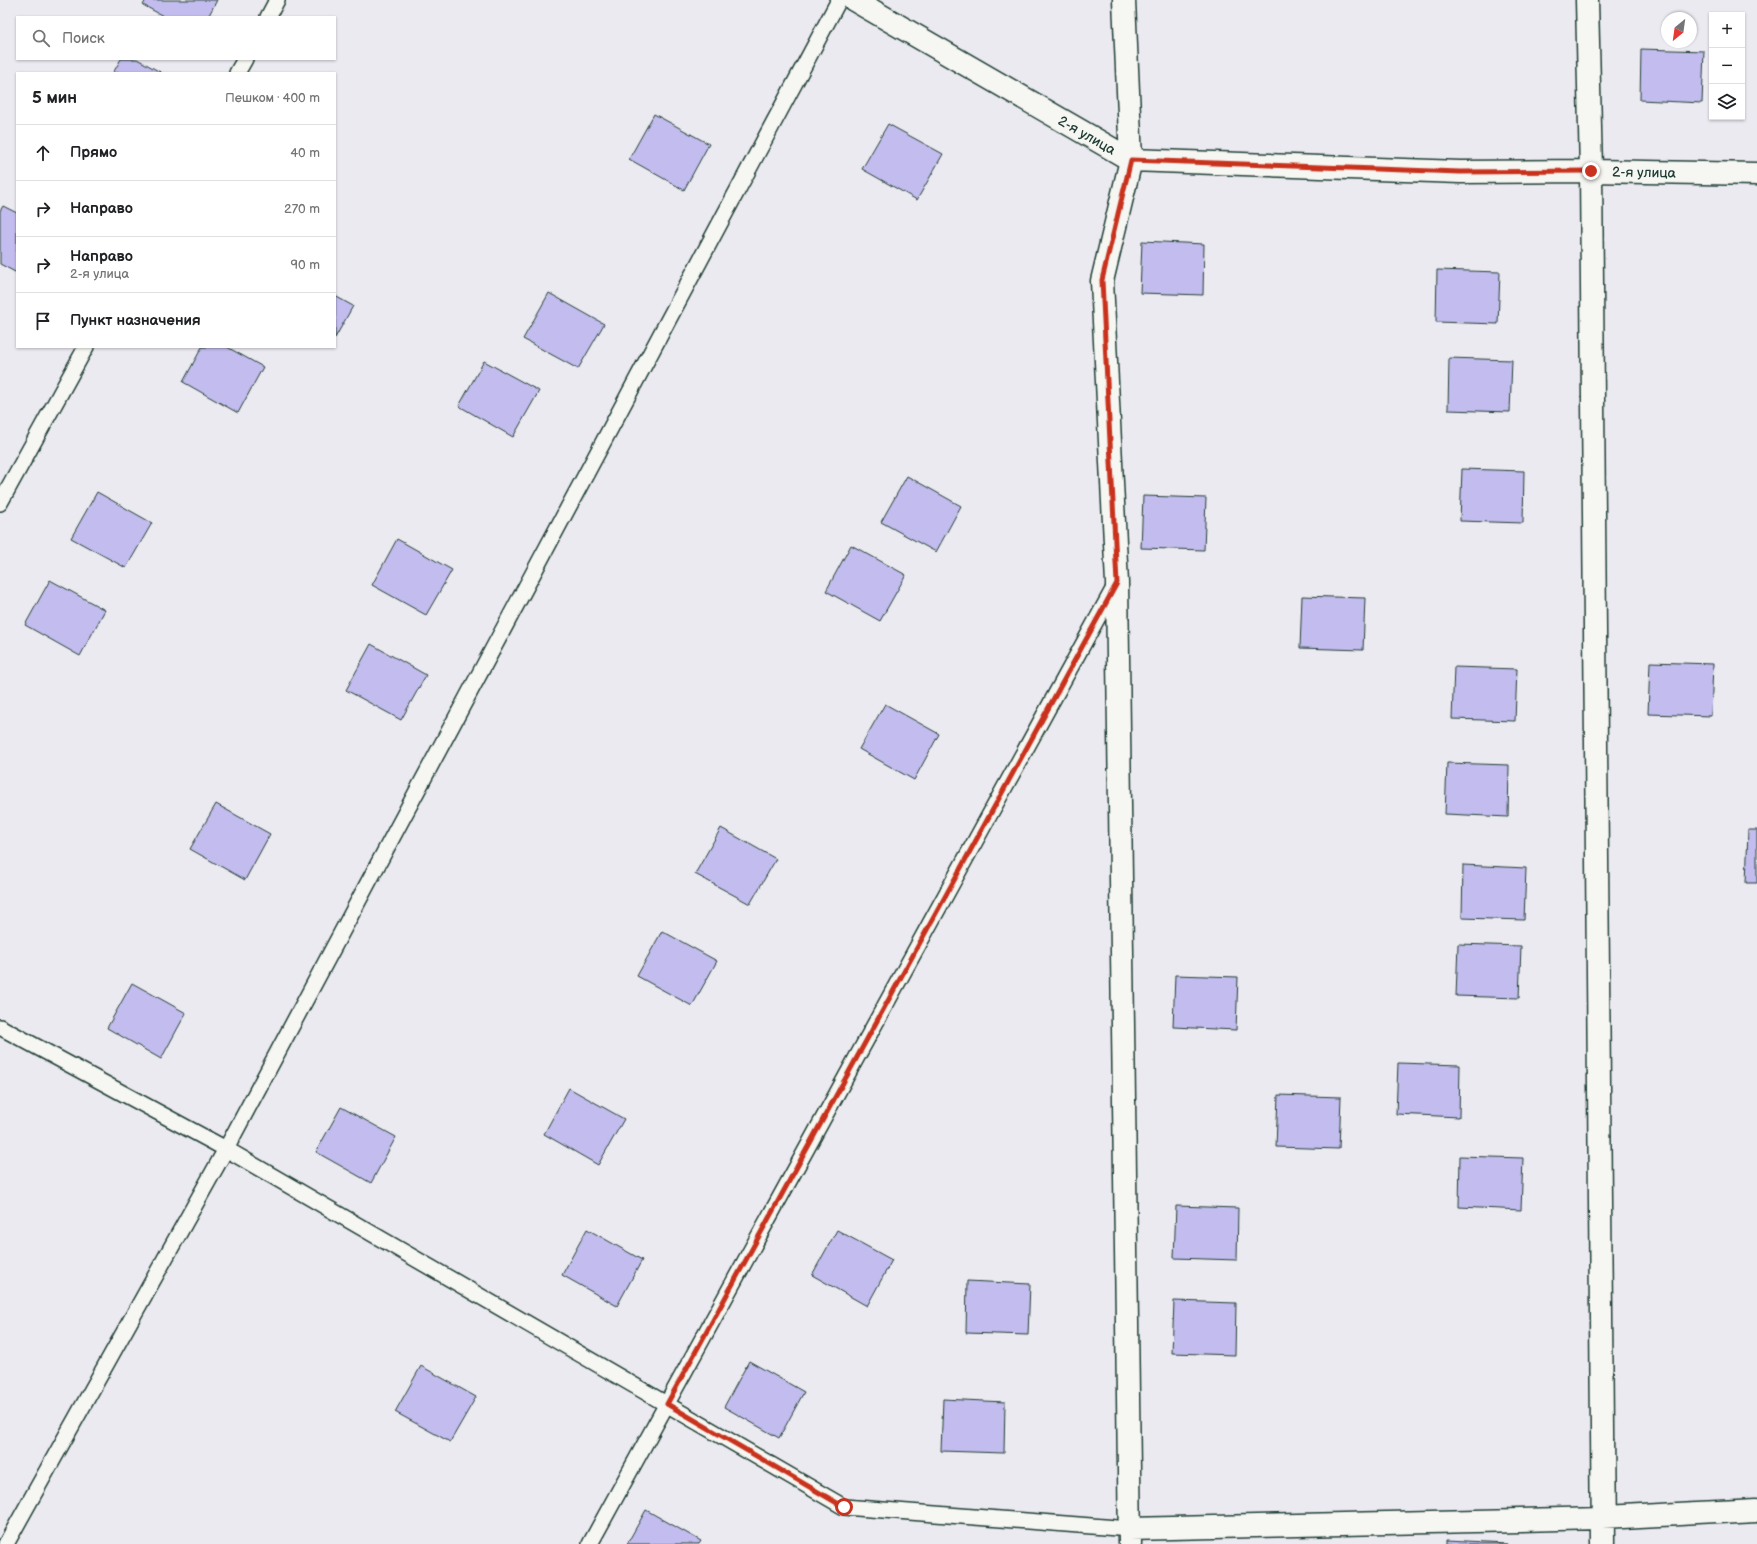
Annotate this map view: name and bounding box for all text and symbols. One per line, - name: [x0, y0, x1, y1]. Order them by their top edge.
- north arrow: [1661, 12, 1697, 48]
- map controls: [1709, 12, 1745, 120]
- button: +: [1709, 12, 1745, 48]
- search box: [16, 16, 336, 60]
- icon: search: [30, 27, 52, 49]
- text: Поиск: [62, 29, 105, 48]
- button: −: [1709, 48, 1745, 84]
- button: layers: [1709, 84, 1745, 120]
- text: 5 мин: [32, 88, 77, 108]
- text: Пешком · 400 m: [225, 90, 320, 106]
- street label: 2-я улица: [1055, 112, 1119, 159]
- icon: ahead: [32, 142, 54, 164]
- text: Прямо: [70, 143, 117, 162]
- text: 40 m: [290, 145, 320, 161]
- route end: [1582, 162, 1600, 180]
- street label: 2-я улица: [1612, 163, 1677, 182]
- icon: right: [32, 198, 54, 220]
- text: Направо: [70, 199, 133, 218]
- text: 270 m: [284, 201, 320, 217]
- text: Направо: [70, 247, 133, 266]
- icon: right: [32, 254, 54, 276]
- text: 90 m: [291, 257, 320, 273]
- text: 2-я улица: [70, 266, 129, 282]
- icon: arrive: [32, 310, 54, 332]
- text: Пункт назначения: [70, 311, 201, 330]
- route start: [835, 1498, 853, 1516]

